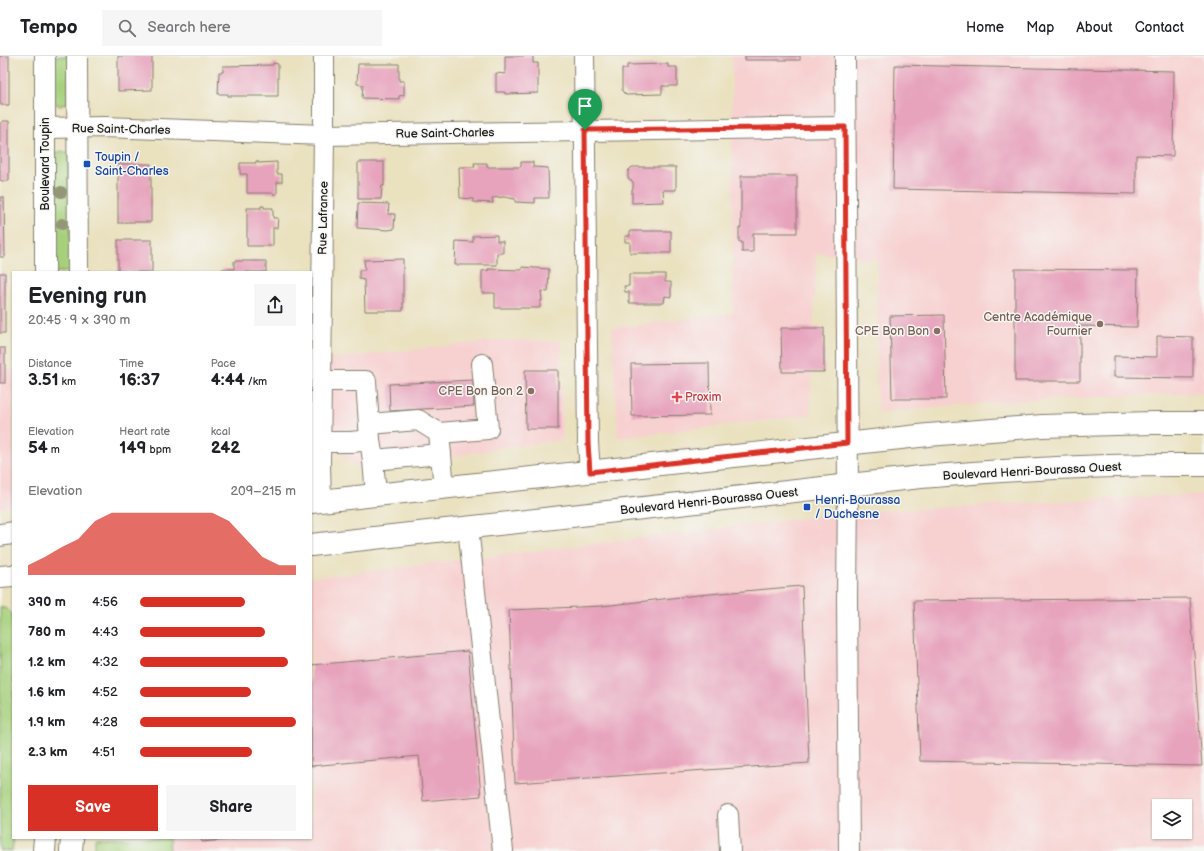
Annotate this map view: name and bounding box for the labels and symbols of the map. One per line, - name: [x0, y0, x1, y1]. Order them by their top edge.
- pin: [568, 89, 602, 130]
- street label: Boulevard Toupin: [38, 117, 53, 211]
- street label: Rue Saint-Charles: [71, 121, 171, 138]
- street label: Rue Saint-Charles: [395, 125, 495, 142]
- place label: Toupin / Saint-Charles: [95, 150, 169, 179]
- marker: Toupin / Saint-Charles: [82, 159, 92, 169]
- street label: Rue Lafrance: [315, 181, 332, 255]
- place label: Centre Académique Fournier: [984, 310, 1093, 339]
- marker: Centre Académique Fournier: [1095, 319, 1105, 329]
- place label: CPE Bon Bon: [855, 324, 929, 339]
- marker: CPE Bon Bon: [932, 326, 942, 336]
- place label: CPE Bon Bon 2: [439, 384, 523, 399]
- marker: CPE Bon Bon 2: [526, 386, 536, 396]
- place label: Proxim: [685, 390, 721, 405]
- marker: Proxim: [672, 392, 682, 402]
- street label: Boulevard Henri-Bourassa Ouest: [942, 459, 1122, 484]
- street label: Boulevard Henri-Bourassa Ouest: [619, 485, 799, 518]
- place label: Henri-Bourassa / Duchesne: [815, 493, 901, 522]
- marker: Henri-Bourassa / Duchesne: [802, 502, 812, 512]

